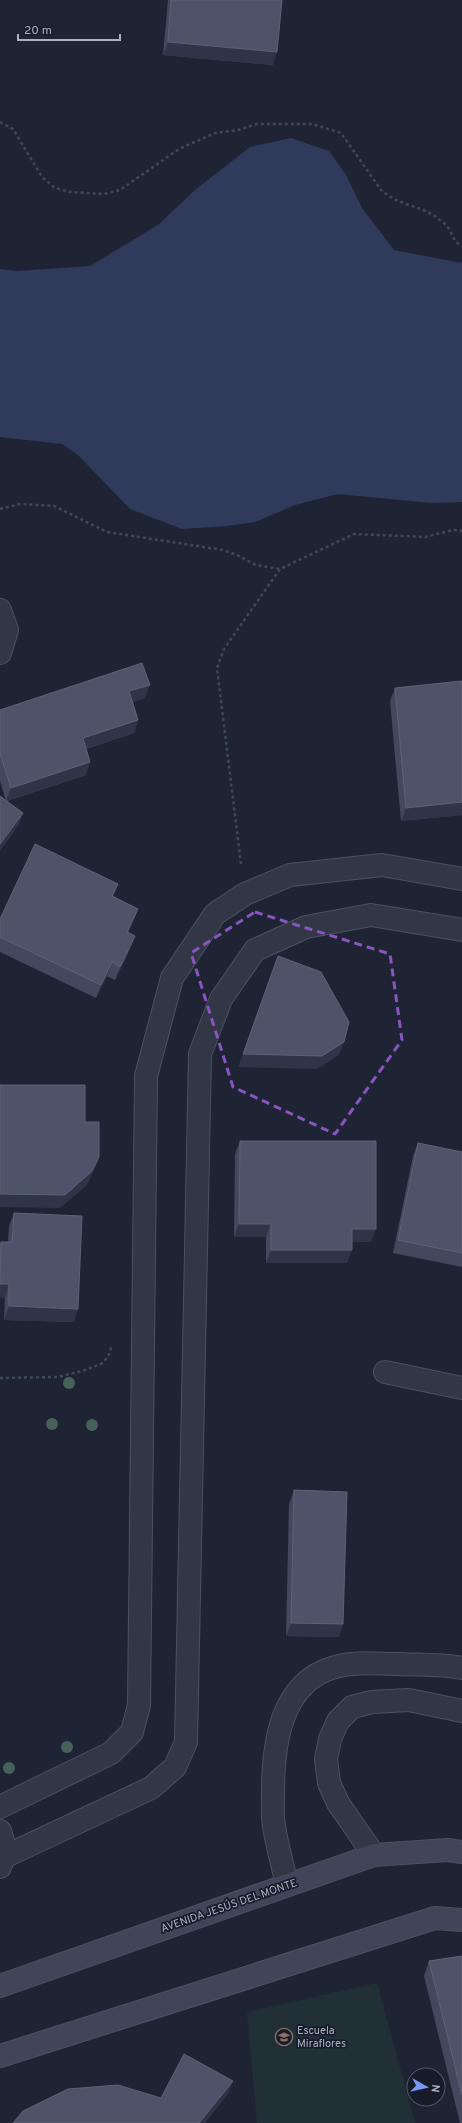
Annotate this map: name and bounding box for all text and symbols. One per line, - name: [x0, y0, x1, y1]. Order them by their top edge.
- scale bar: [18, 16, 120, 42]
- text: 20 m: [24, 23, 52, 39]
- street label: AVENIDA JESÚS DEL MONTE: [159, 1875, 299, 1936]
- place label: Escuela Miraflores: [297, 2024, 346, 2051]
- school or university icon: Escuela Miraflores: [274, 2027, 294, 2047]
- north arrow: [406, 2067, 446, 2107]
- text: N: [427, 2083, 442, 2093]

